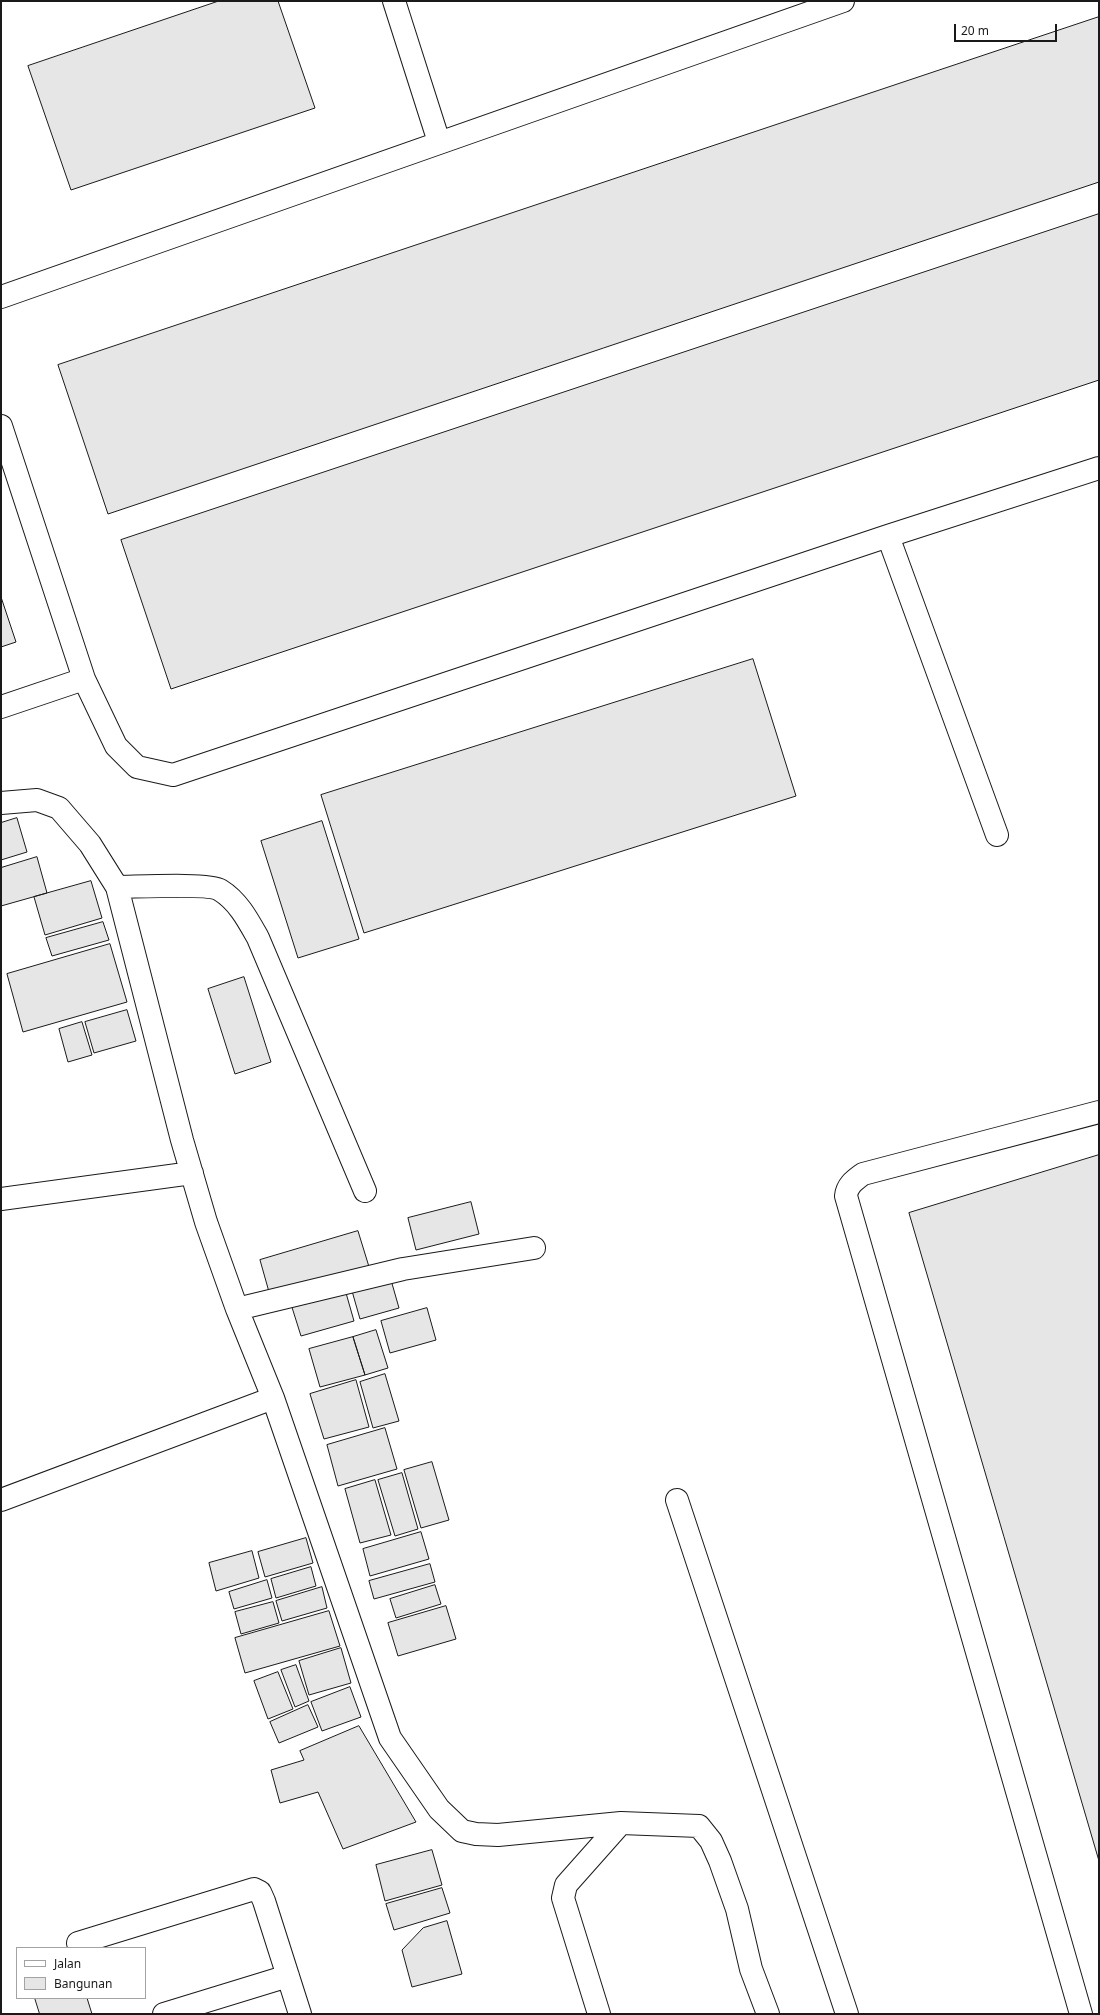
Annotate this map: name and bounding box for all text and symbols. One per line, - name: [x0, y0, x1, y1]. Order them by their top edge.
- scale bar: [956, 16, 1059, 42]
- text: 20 m: [961, 22, 989, 39]
- legend: [16, 1947, 146, 1999]
- text: Jalan: [54, 1955, 81, 1972]
- text: Bangunan: [54, 1975, 112, 1992]

